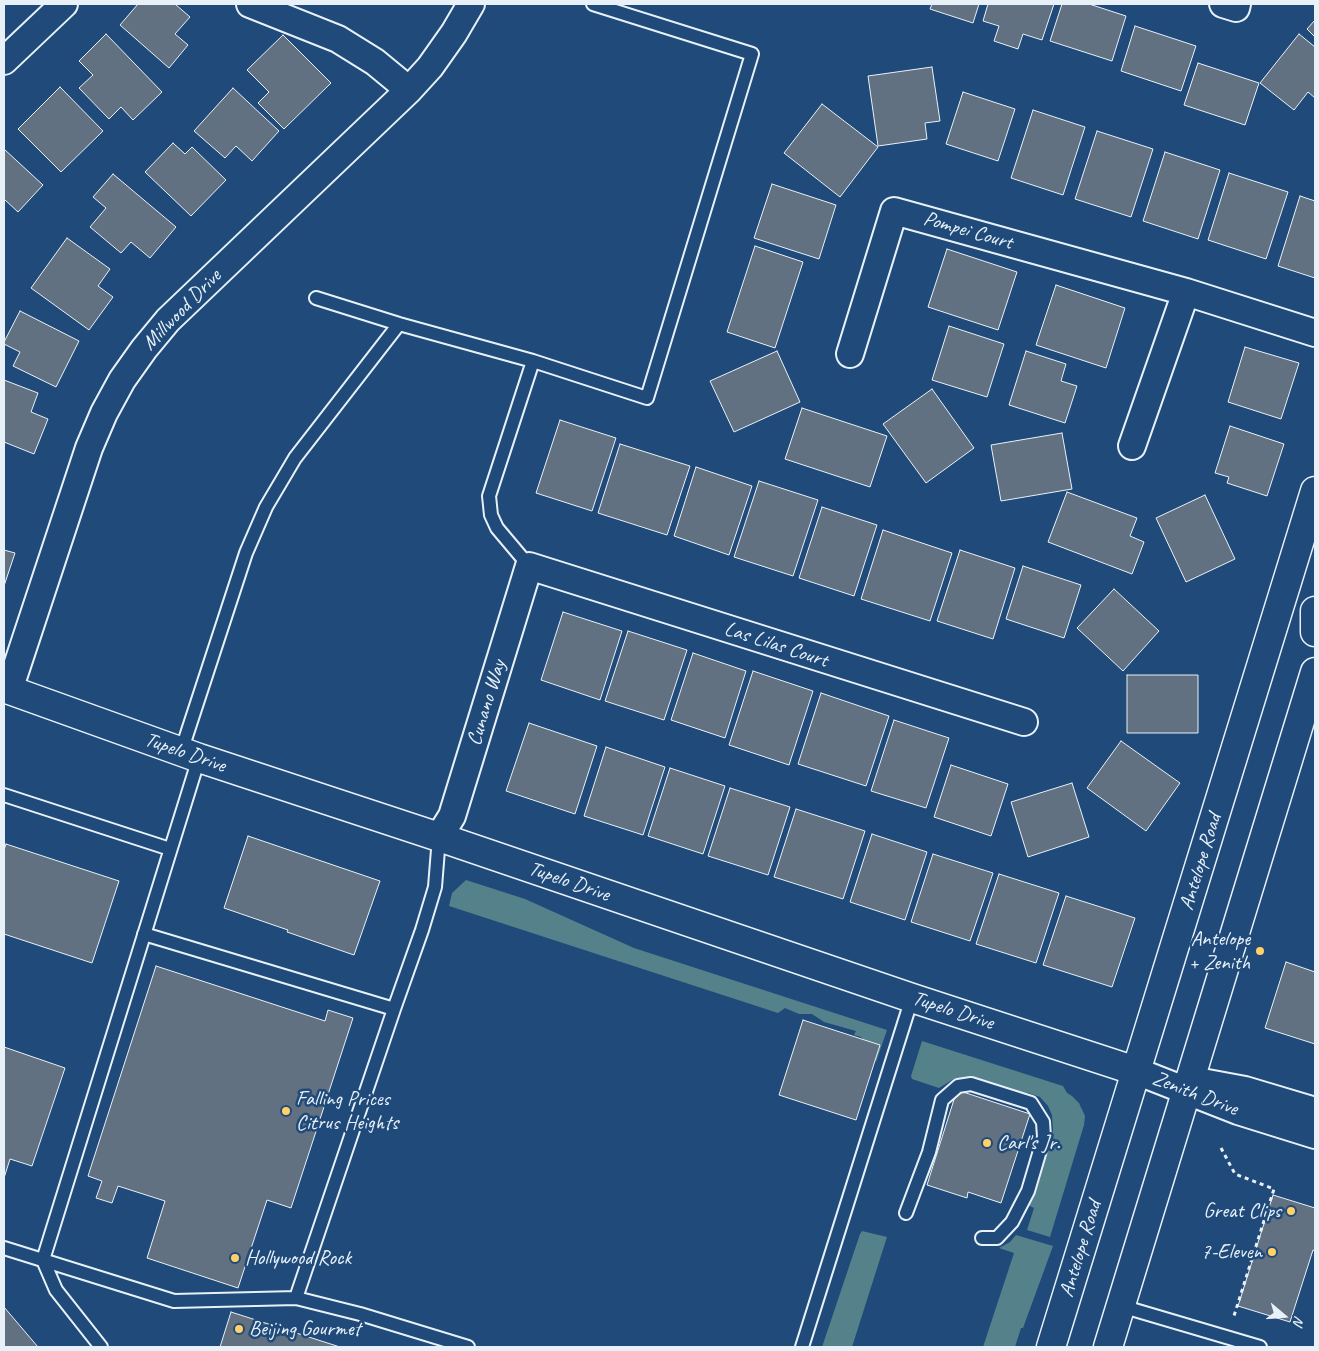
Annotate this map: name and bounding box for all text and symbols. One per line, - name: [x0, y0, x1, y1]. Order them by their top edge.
- street label: Pompei Court: [920, 206, 1016, 256]
- street label: Millwood Drive: [137, 264, 227, 356]
- street label: Las Lilas Court: [721, 616, 831, 674]
- street label: Cunano Way: [462, 657, 512, 749]
- street label: Tupelo Drive: [141, 727, 229, 779]
- street label: Antelope Road: [1174, 811, 1228, 913]
- street label: Tupelo Drive: [525, 856, 613, 908]
- place label: Antelope + Zenith: [1189, 926, 1250, 976]
- marker: Antelope + Zenith: [1254, 945, 1266, 957]
- street label: Tupelo Drive: [909, 986, 997, 1036]
- street label: Zenith Drive: [1149, 1066, 1241, 1122]
- place label: Falling Prices Citrus Heights: [296, 1086, 398, 1136]
- marker: Falling Prices Citrus Heights: [280, 1105, 292, 1117]
- place label: Carl's Jr.: [997, 1130, 1060, 1156]
- marker: Carl's Jr.: [981, 1137, 993, 1149]
- street label: Antelope Road: [1054, 1198, 1108, 1300]
- place label: Great Clips: [1203, 1198, 1281, 1224]
- marker: Great Clips: [1285, 1205, 1297, 1217]
- place label: 7-Eleven: [1201, 1239, 1262, 1265]
- place label: Hollywood Rock: [245, 1245, 351, 1271]
- marker: 7-Eleven: [1266, 1246, 1278, 1258]
- marker: Hollywood Rock: [229, 1252, 241, 1264]
- north arrow: [1259, 1291, 1309, 1341]
- text: N: [1289, 1314, 1308, 1328]
- place label: Beijing Gourmet: [249, 1316, 360, 1342]
- marker: Beijing Gourmet: [233, 1323, 245, 1335]

